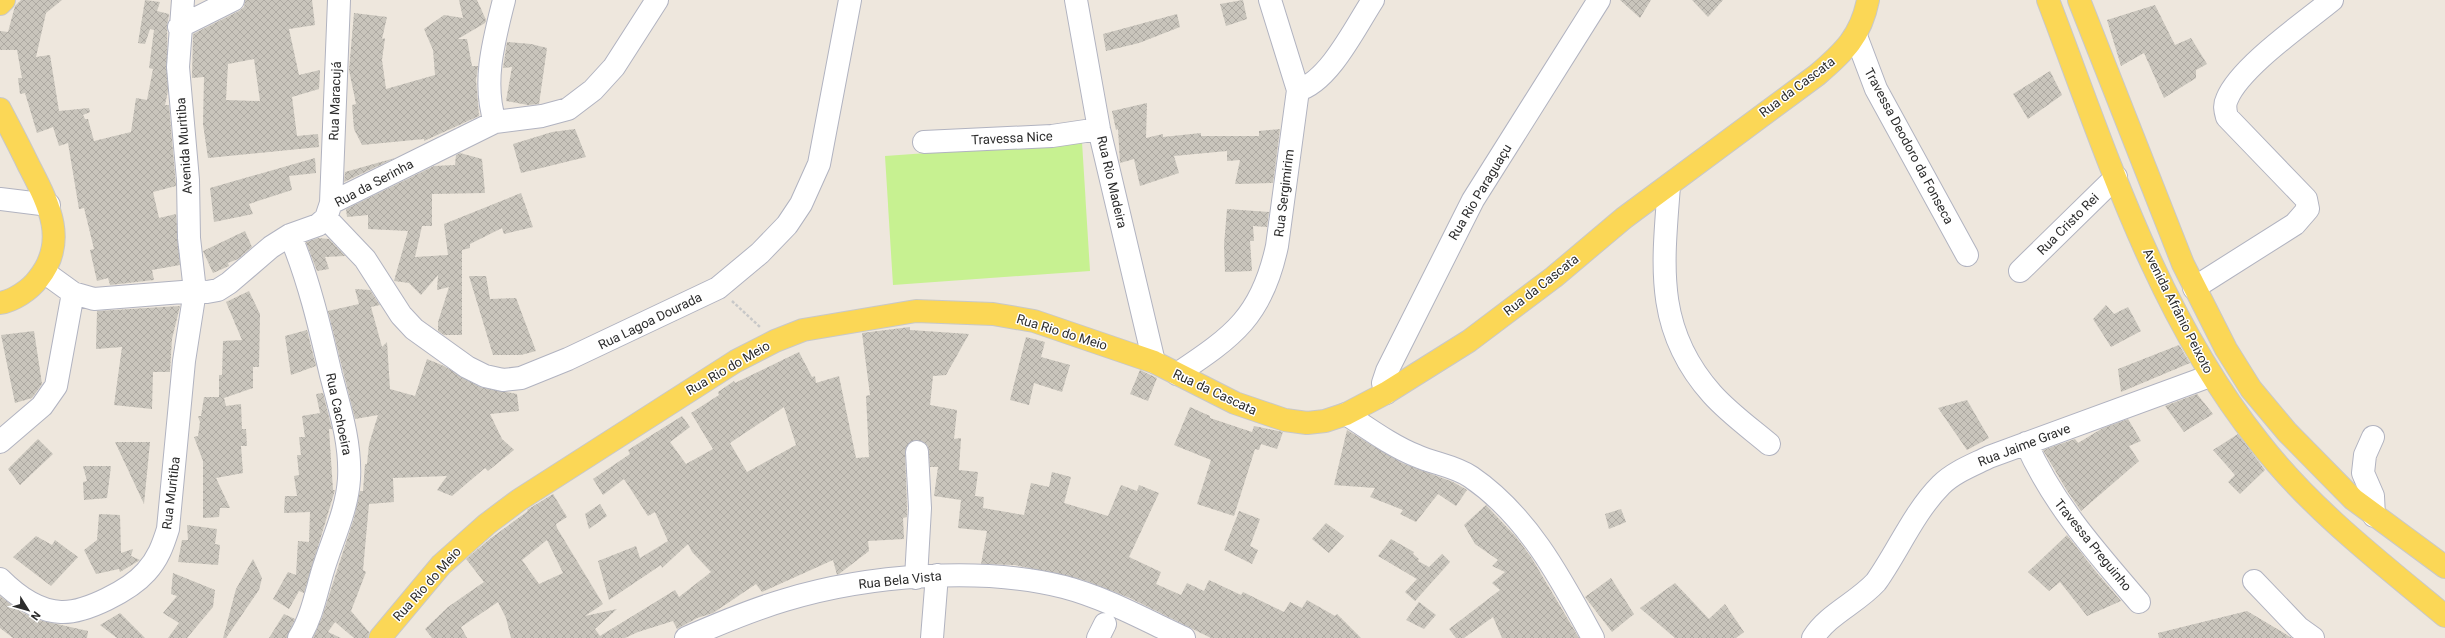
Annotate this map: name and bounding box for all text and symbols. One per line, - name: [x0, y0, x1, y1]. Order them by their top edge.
- street label: Rua da Cascata: [1756, 54, 1838, 120]
- street label: Rua Maracujá: [326, 61, 344, 141]
- street label: Travessa Deodoro da Fonseca: [1861, 65, 1957, 227]
- street label: Avenida Muritiba: [173, 97, 195, 195]
- street label: Travessa Nice: [971, 128, 1053, 148]
- street label: Rua Rio Madeira: [1094, 134, 1130, 230]
- street label: Rua Rio Paraguaçu: [1445, 141, 1515, 243]
- street label: Rua Sergimirim: [1271, 148, 1297, 238]
- street label: Rua da Serinha: [332, 156, 416, 210]
- street label: Rua Cristo Rei: [2034, 190, 2102, 258]
- street label: Avenida Afrânio Peixoto: [2140, 246, 2216, 376]
- street label: Rua da Cascata: [1501, 251, 1581, 319]
- street label: Rua Lagoa Dourada: [596, 289, 704, 353]
- street label: Rua Rio do Meio: [1015, 311, 1109, 353]
- street label: Rua Rio do Meio: [684, 338, 772, 398]
- street label: Rua da Cascata: [1171, 366, 1259, 418]
- street label: Rua Cachoeira: [323, 372, 355, 456]
- street label: Rua Jaime Grave: [1976, 420, 2072, 469]
- street label: Rua Muritiba: [159, 456, 183, 530]
- street label: Travessa Preguinho: [2051, 496, 2135, 594]
- street label: Rua Rio do Meio: [390, 544, 464, 624]
- street label: Rua Bela Vista: [858, 568, 942, 592]
- north arrow: [8, 590, 48, 630]
- text: N: [28, 609, 43, 623]

